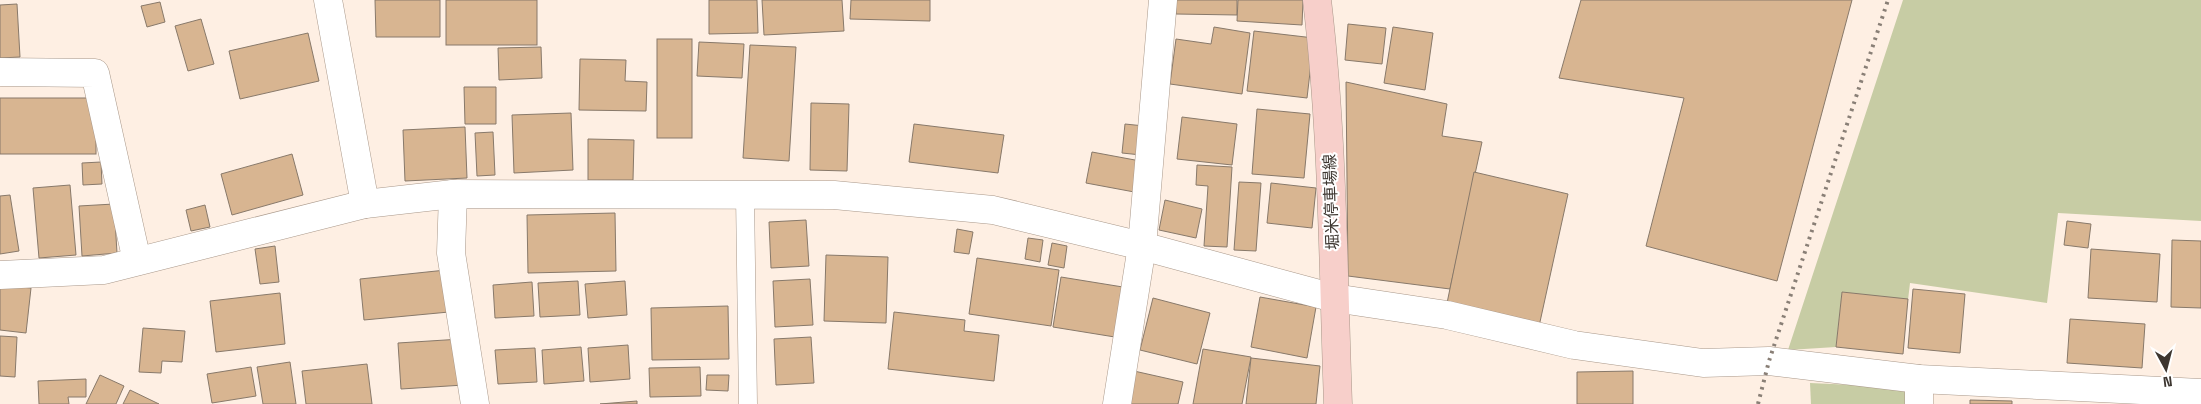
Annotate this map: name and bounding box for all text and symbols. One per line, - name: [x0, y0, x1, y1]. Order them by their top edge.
- street label: 堀米停車場線: [1319, 154, 1343, 250]
- north arrow: [2141, 344, 2191, 394]
- text: N: [2162, 372, 2173, 391]

